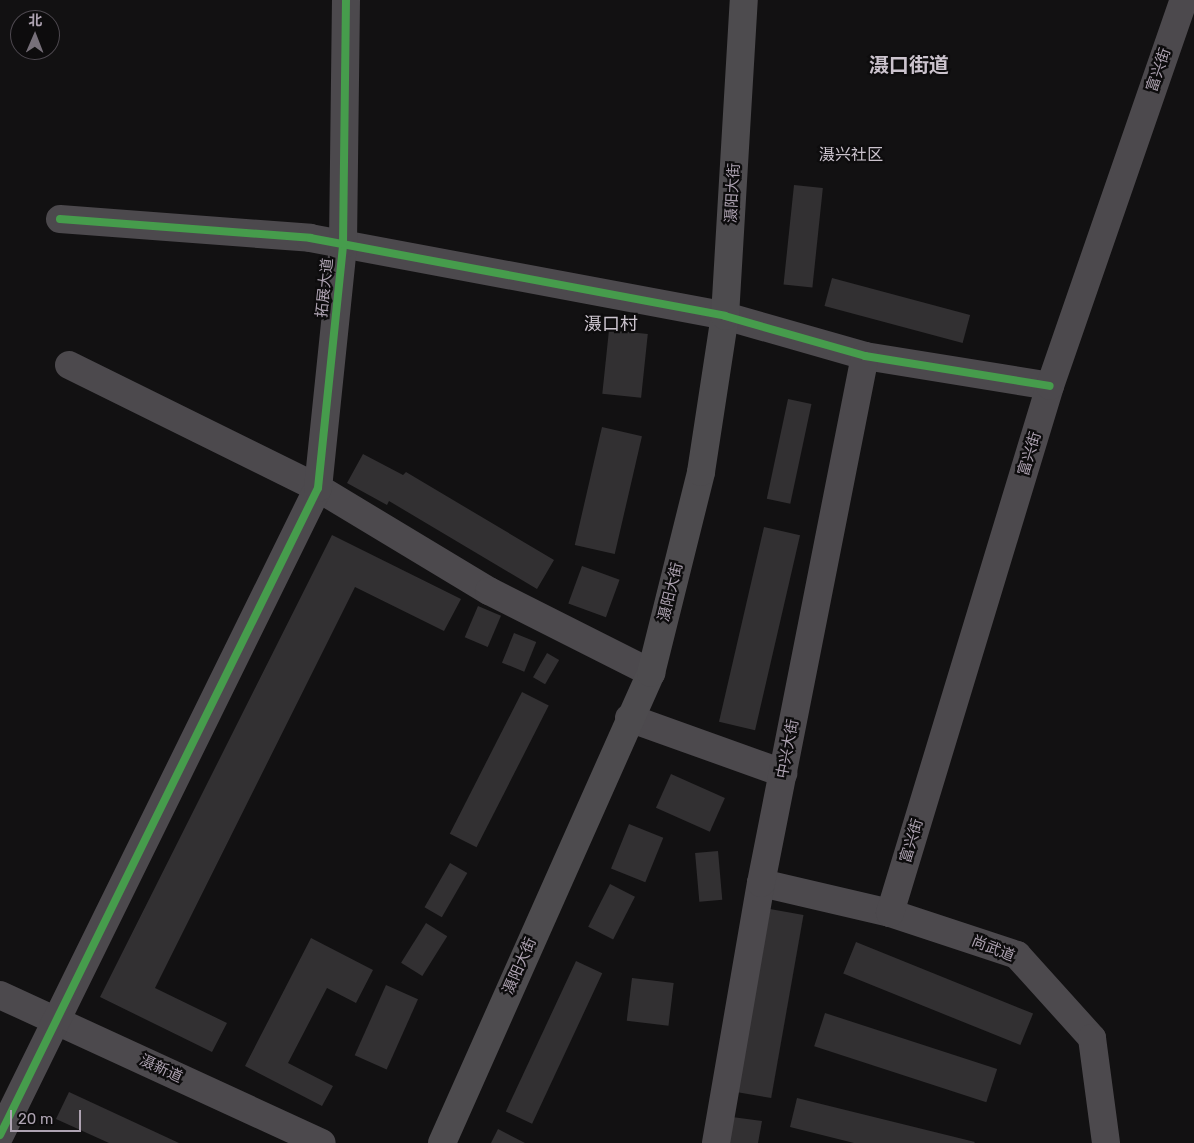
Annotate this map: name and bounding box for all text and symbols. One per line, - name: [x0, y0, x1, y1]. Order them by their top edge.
- north arrow: [10, 10, 60, 60]
- text: 北: [28, 12, 42, 29]
- street label: 富兴街: [1143, 46, 1175, 94]
- district label: 滠口街道: [869, 53, 949, 77]
- district label: 滠兴社区: [819, 145, 883, 165]
- street label: 滠阳大街: [722, 163, 744, 223]
- street label: 拓展大道: [313, 257, 337, 319]
- district label: 滠口村: [584, 313, 638, 335]
- street label: 富兴街: [1015, 430, 1045, 478]
- street label: 滠阳大街: [655, 561, 687, 623]
- street label: 中兴大街: [773, 718, 803, 780]
- street label: 富兴街: [897, 817, 927, 865]
- street label: 尚武道: [969, 932, 1017, 966]
- street label: 滠阳大街: [500, 935, 540, 997]
- street label: 滠新道: [137, 1051, 185, 1087]
- scale bar: [12, 1100, 84, 1132]
- text: 20 m: [18, 1110, 53, 1128]

